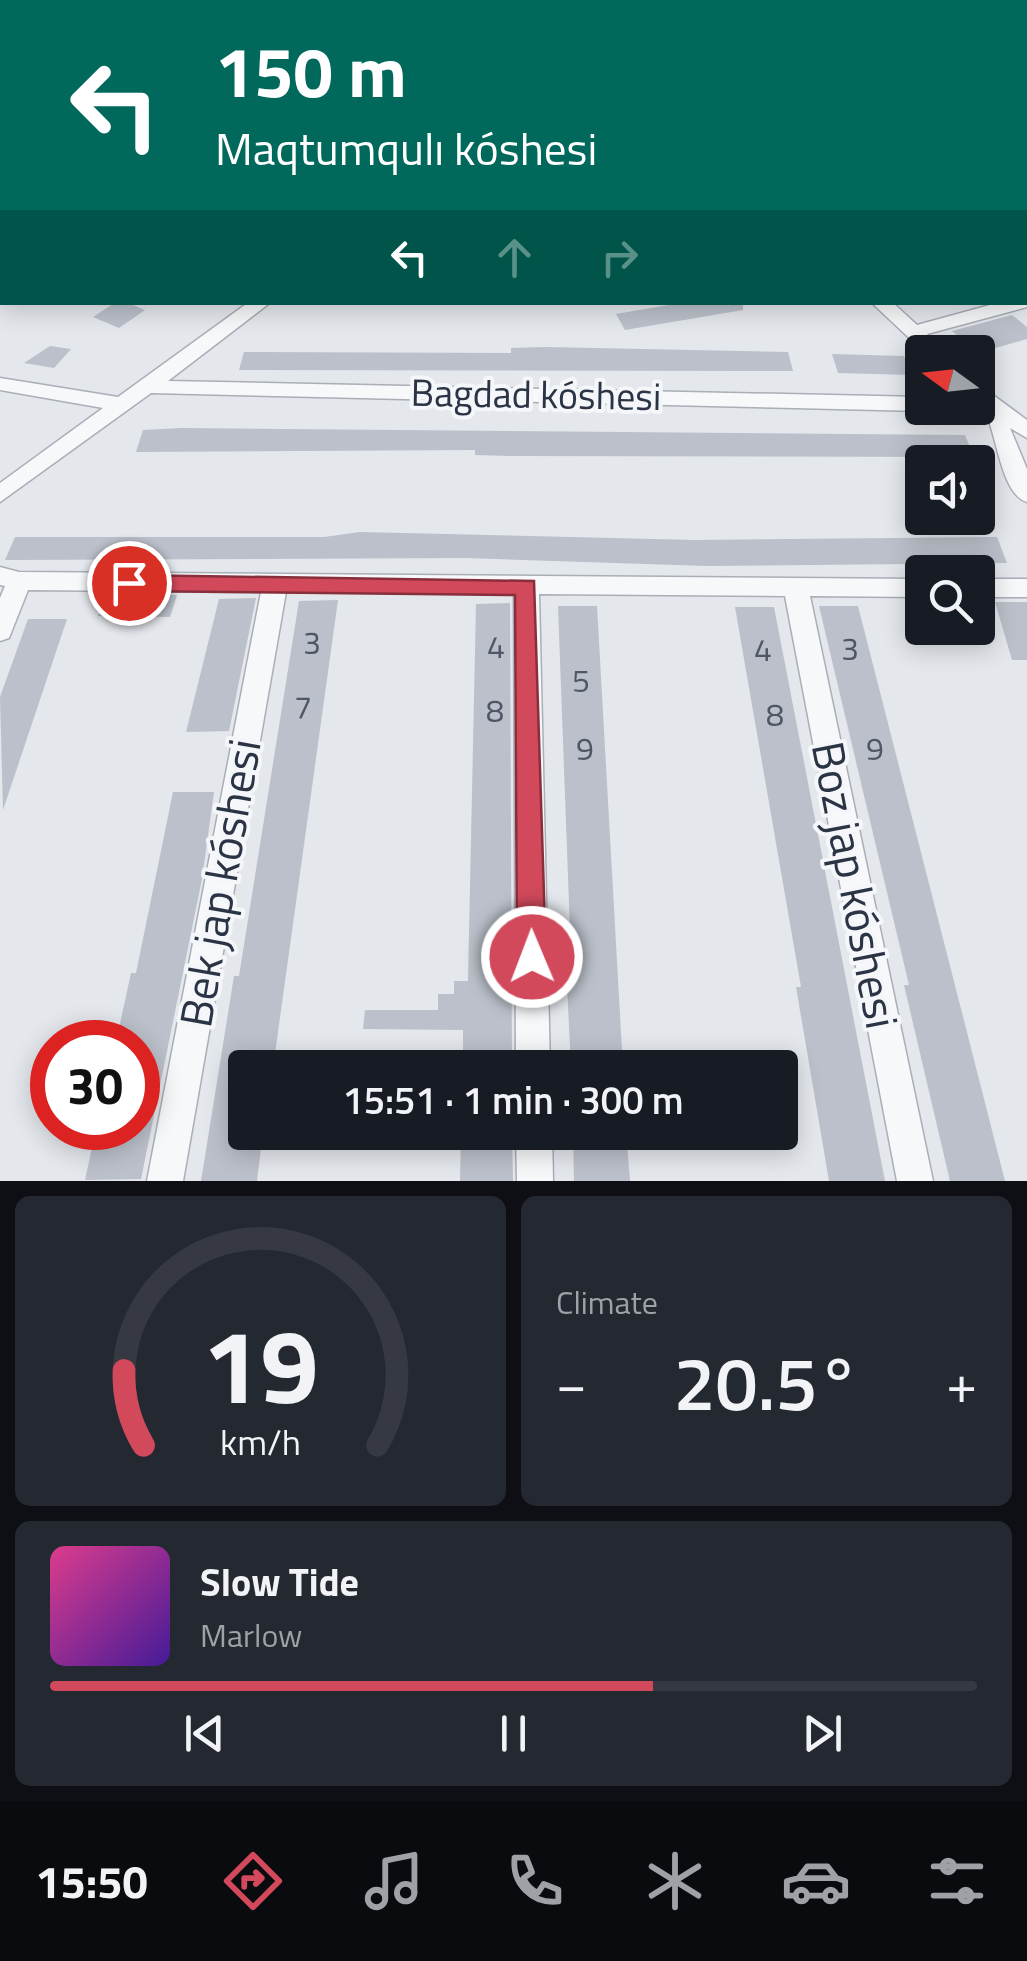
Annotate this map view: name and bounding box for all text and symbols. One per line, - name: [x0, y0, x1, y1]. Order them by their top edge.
- text: 150 m: [215, 18, 407, 124]
- icon: left: [50, 40, 180, 170]
- text: Maqtumqulı kóshesi: [215, 114, 597, 182]
- icon: left: [382, 230, 437, 285]
- icon: ahead: [487, 230, 542, 285]
- icon: right: [592, 230, 647, 285]
- north arrow: [905, 335, 995, 425]
- map controls: [905, 335, 995, 645]
- street label: Bagdad kóshesi: [410, 363, 662, 425]
- button: sound: [905, 445, 995, 535]
- pin: [87, 541, 172, 626]
- button: search: [905, 555, 995, 645]
- icon: arrive: [102, 556, 157, 611]
- house number: 3: [303, 618, 321, 666]
- house number: 4: [487, 622, 505, 670]
- house number: 3: [841, 624, 859, 672]
- house number: 4: [754, 625, 772, 673]
- house number: 5: [572, 656, 590, 704]
- house number: 7: [294, 683, 312, 731]
- house number: 8: [486, 686, 504, 734]
- house number: 8: [766, 690, 784, 738]
- house number: 9: [576, 724, 594, 772]
- house number: 9: [866, 724, 884, 772]
- street label: Bek jap kóshesi: [160, 734, 278, 1032]
- street label: Boz jap kóshesi: [795, 735, 917, 1034]
- position arrow: [480, 905, 584, 1009]
- speed limit sign: 30: [30, 1020, 160, 1150]
- text: 15:51 · 1 min · 300 m: [342, 1071, 684, 1129]
- text: Climate: [556, 1278, 658, 1326]
- text: 19: [202, 1285, 319, 1443]
- text: 20.5°: [674, 1325, 859, 1439]
- text: −: [556, 1341, 587, 1424]
- text: +: [946, 1341, 977, 1424]
- text: km/h: [220, 1414, 301, 1469]
- text: Slow Tide: [200, 1553, 359, 1611]
- text: Marlow: [200, 1611, 303, 1659]
- icon: previous: [177, 1706, 232, 1761]
- icon: pause: [486, 1706, 541, 1761]
- icon: next: [795, 1706, 850, 1761]
- icon: directions: [218, 1846, 288, 1916]
- icon: music: [359, 1846, 429, 1916]
- icon: phone: [500, 1846, 570, 1916]
- icon: climate: [640, 1846, 710, 1916]
- icon: car: [781, 1846, 851, 1916]
- icon: filters: [922, 1846, 992, 1916]
- text: 15:50: [35, 1847, 148, 1915]

